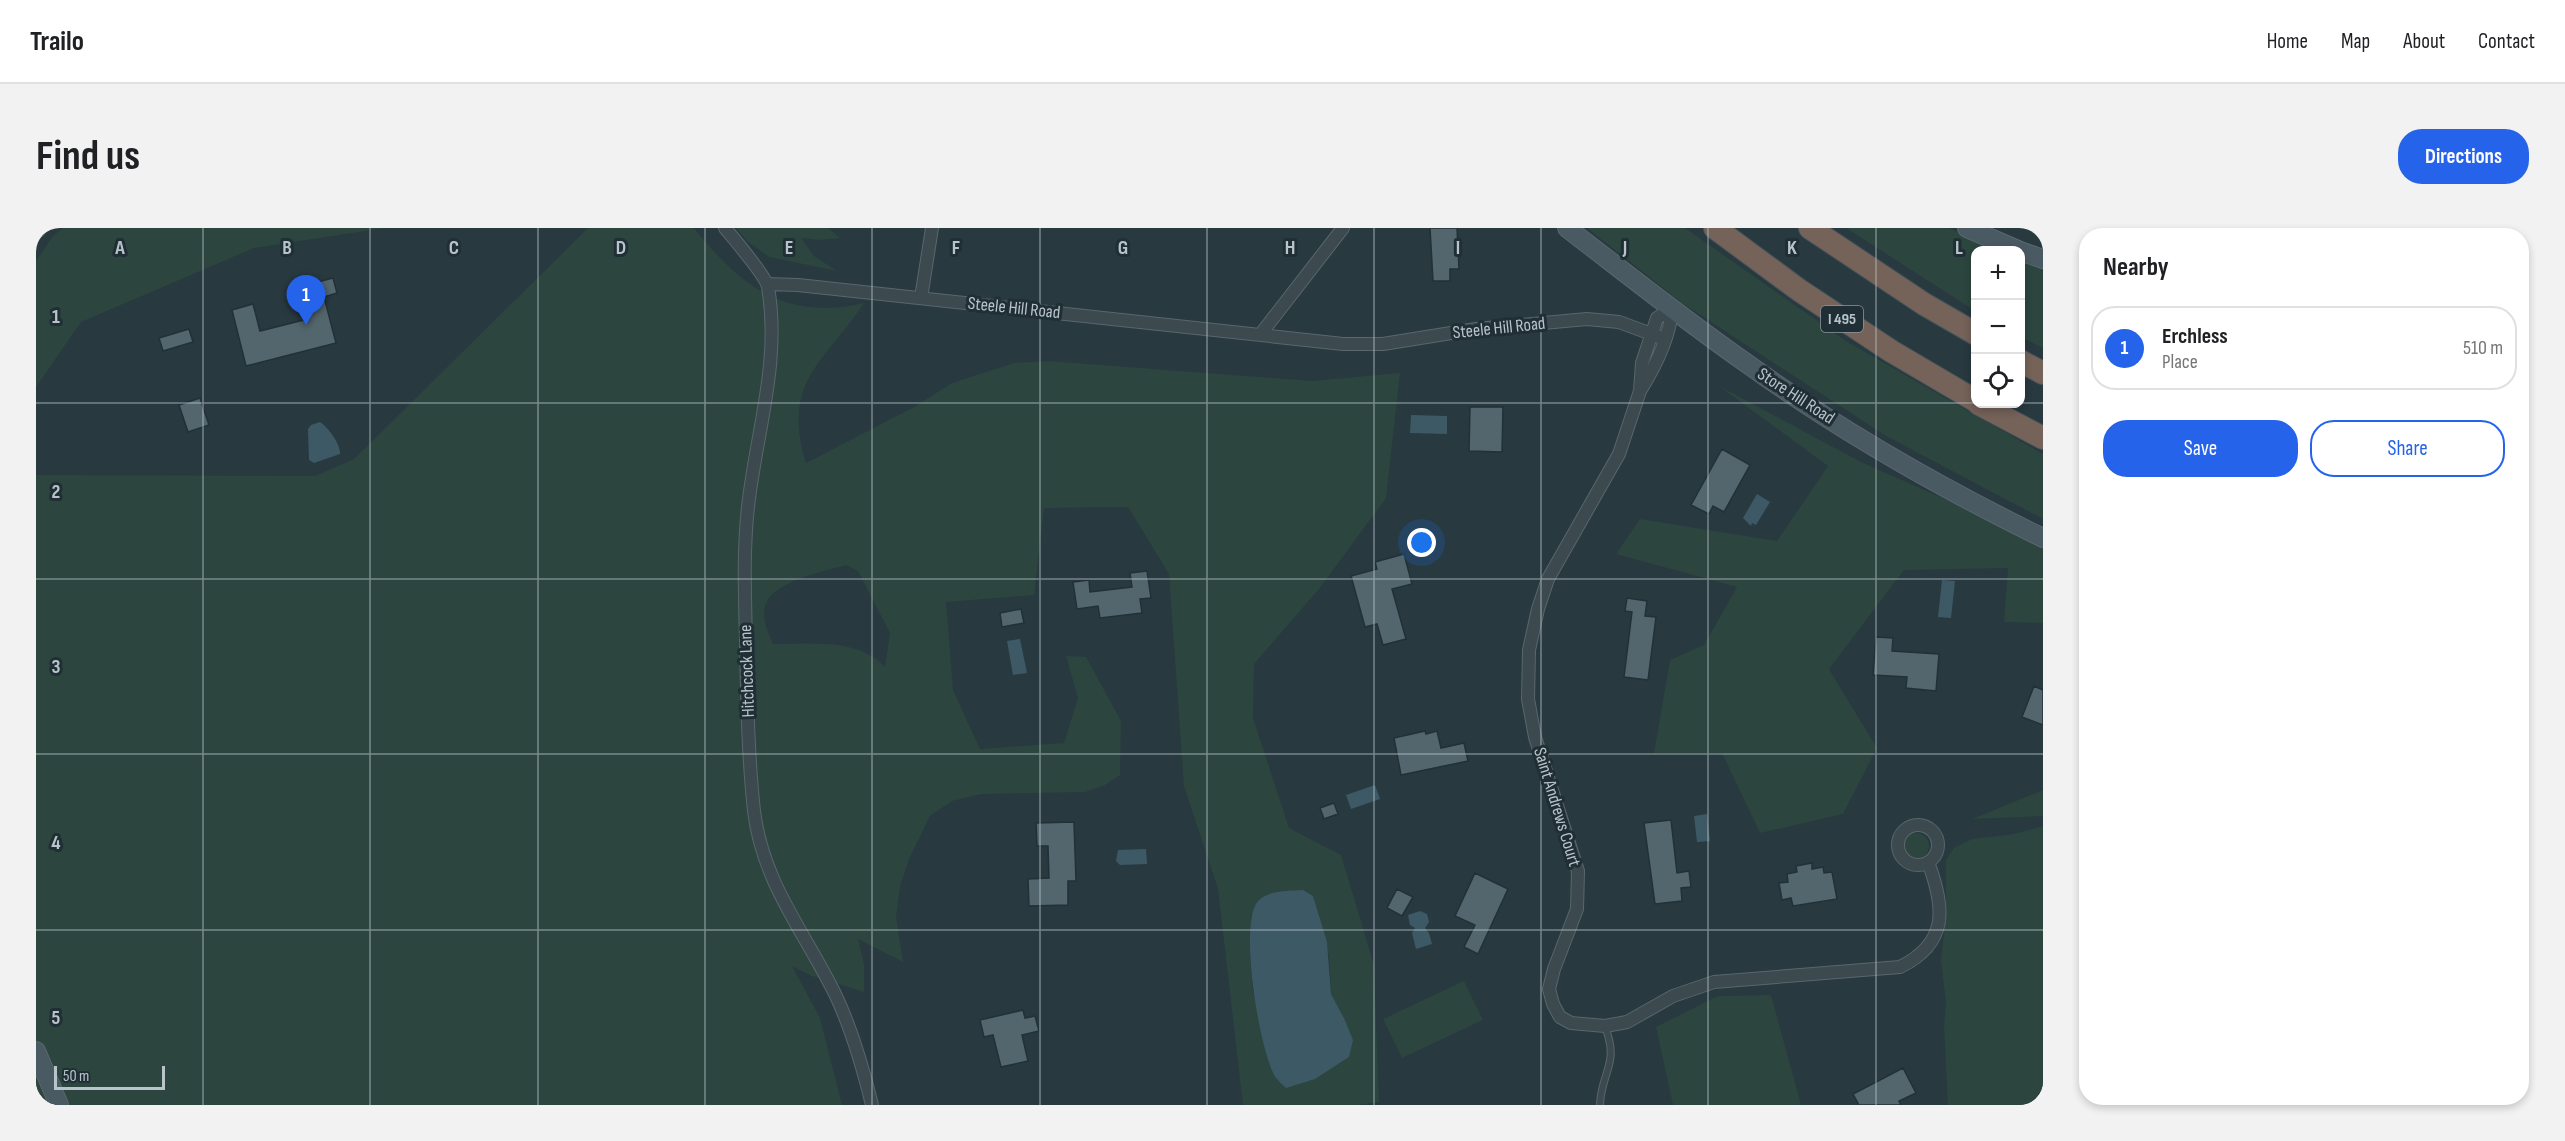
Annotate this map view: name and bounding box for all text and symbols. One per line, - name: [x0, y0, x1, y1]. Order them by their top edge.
- text: Trailo: [30, 25, 84, 58]
- text: Home: [2267, 29, 2308, 54]
- text: Map: [2341, 29, 2370, 54]
- text: About: [2403, 29, 2445, 54]
- text: Contact: [2478, 29, 2535, 54]
- button: Directions: [2398, 129, 2529, 184]
- text: Find us: [36, 131, 140, 182]
- text: A: [114, 236, 125, 260]
- text: B: [282, 236, 292, 260]
- text: C: [449, 236, 459, 260]
- text: D: [616, 236, 626, 260]
- text: E: [785, 236, 793, 260]
- text: F: [952, 236, 960, 260]
- text: G: [1118, 236, 1128, 260]
- text: H: [1285, 236, 1295, 260]
- text: I: [1456, 236, 1460, 260]
- text: J: [1622, 236, 1627, 260]
- text: K: [1787, 236, 1797, 260]
- text: L: [1955, 236, 1963, 260]
- map controls: [1971, 246, 2025, 408]
- button: +: [1971, 246, 2025, 300]
- text: Nearby: [2103, 252, 2169, 283]
- pin: 1: [286, 276, 326, 325]
- street label: Steele Hill Road: [967, 293, 1061, 323]
- button: −: [1971, 300, 2025, 354]
- text: 1: [52, 305, 60, 329]
- road number: I 495: [1821, 306, 1863, 332]
- street label: Steele Hill Road: [1452, 313, 1546, 343]
- text: Erchless: [2162, 323, 2228, 350]
- text: 1: [2121, 336, 2128, 360]
- text: 510 m: [2463, 336, 2503, 360]
- text: Place: [2162, 350, 2198, 374]
- button: locate: [1971, 354, 2025, 408]
- street label: Store Hill Road: [1754, 363, 1838, 429]
- button: Save: [2103, 420, 2298, 477]
- button: Share: [2310, 420, 2505, 477]
- text: 2: [52, 480, 60, 504]
- your location: [1407, 528, 1436, 557]
- street label: Hitchcock Lane: [735, 624, 759, 718]
- text: 3: [52, 655, 61, 679]
- street label: Saint Andrews Court: [1529, 745, 1585, 870]
- text: 4: [51, 831, 61, 855]
- text: 5: [52, 1006, 61, 1030]
- scale bar: [54, 1063, 165, 1090]
- text: 50 m: [63, 1067, 89, 1086]

